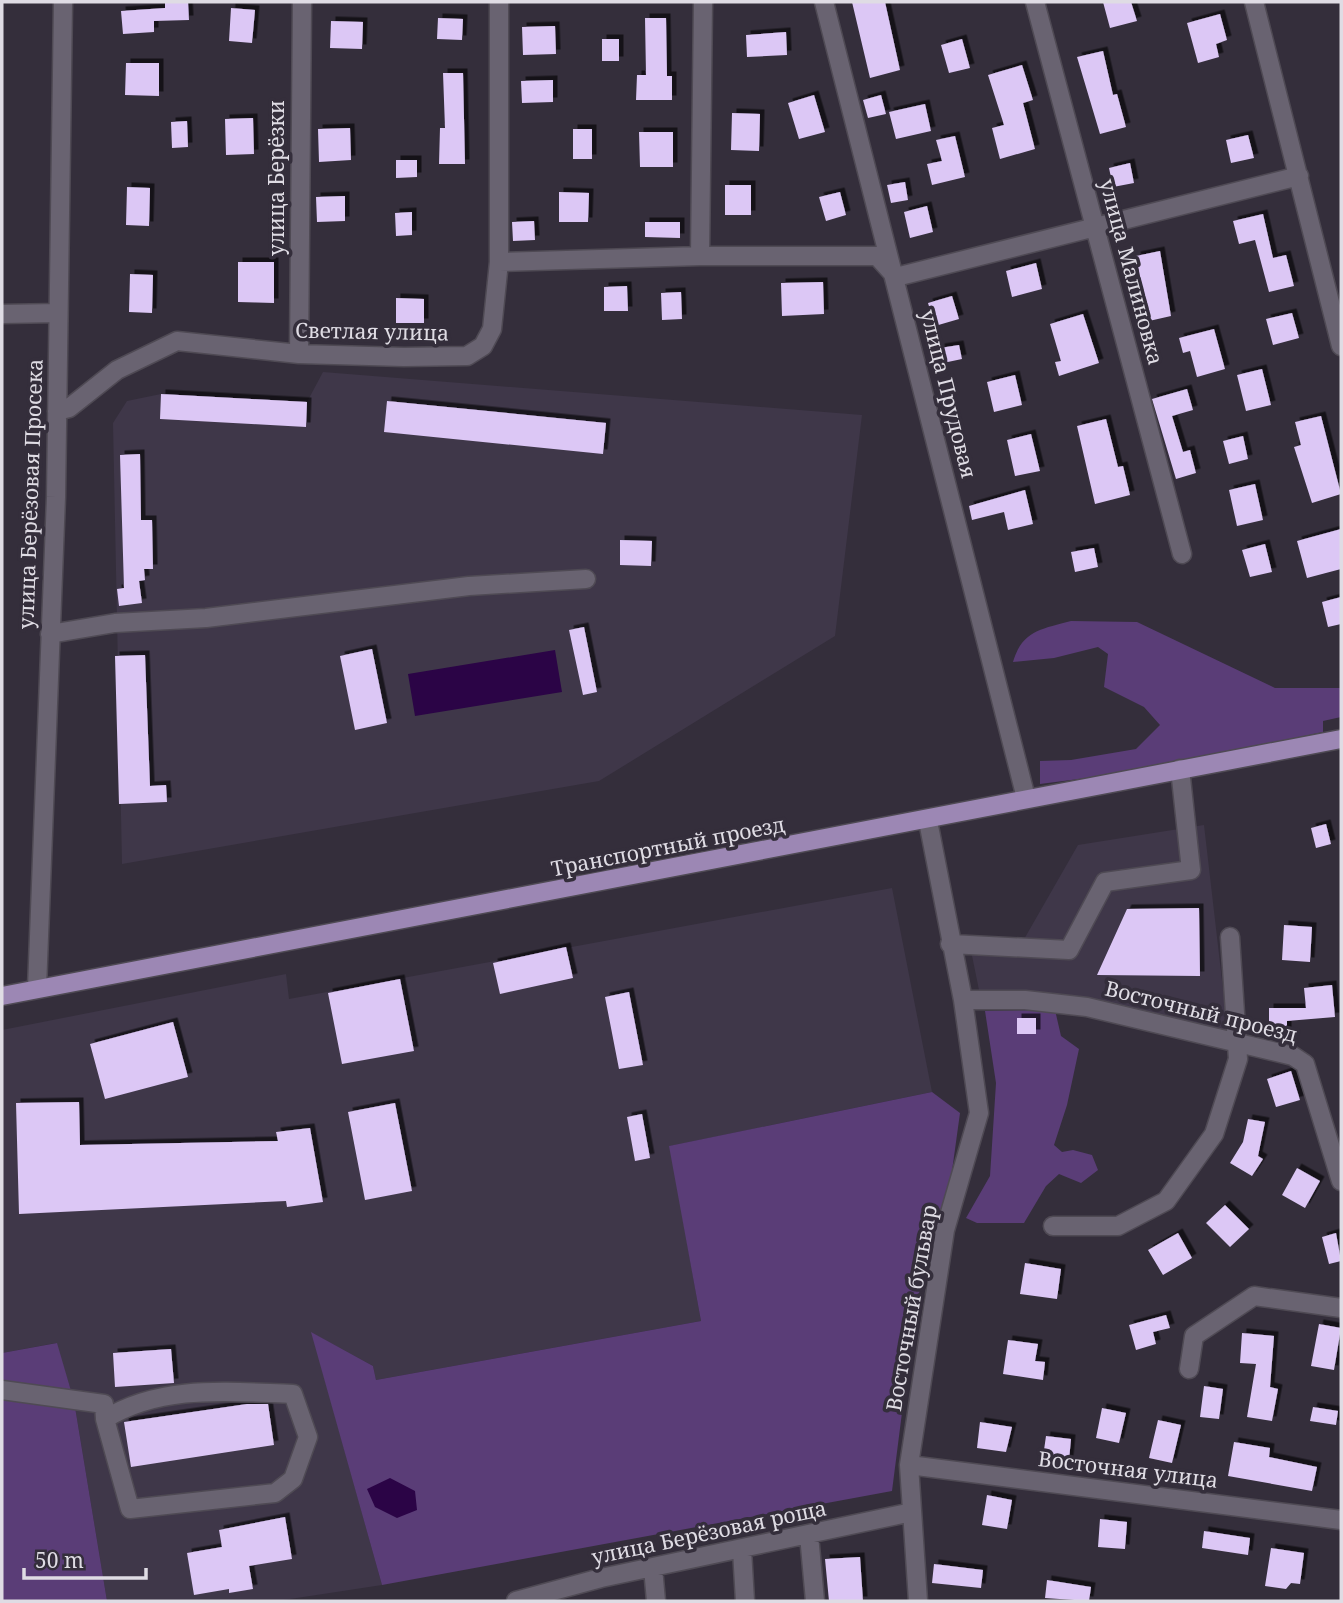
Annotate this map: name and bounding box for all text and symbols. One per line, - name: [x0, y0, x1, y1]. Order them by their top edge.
- street label: улица Берёзки: [262, 100, 290, 256]
- street label: улица Малиновка: [1094, 176, 1170, 368]
- street label: улица Прудовая: [914, 307, 983, 481]
- street label: Светлая улица: [295, 316, 449, 346]
- street label: улица Берёзовая Просека: [11, 358, 49, 630]
- street label: Транспортный проезд: [548, 810, 787, 882]
- street label: Восточный проезд: [1102, 974, 1300, 1048]
- street label: Восточный бульвар: [879, 1202, 943, 1413]
- street label: Восточная улица: [1037, 1444, 1220, 1494]
- street label: улица Берёзовая роща: [589, 1493, 829, 1571]
- scale bar: [24, 1536, 147, 1580]
- text: 50 m: [35, 1546, 84, 1574]

